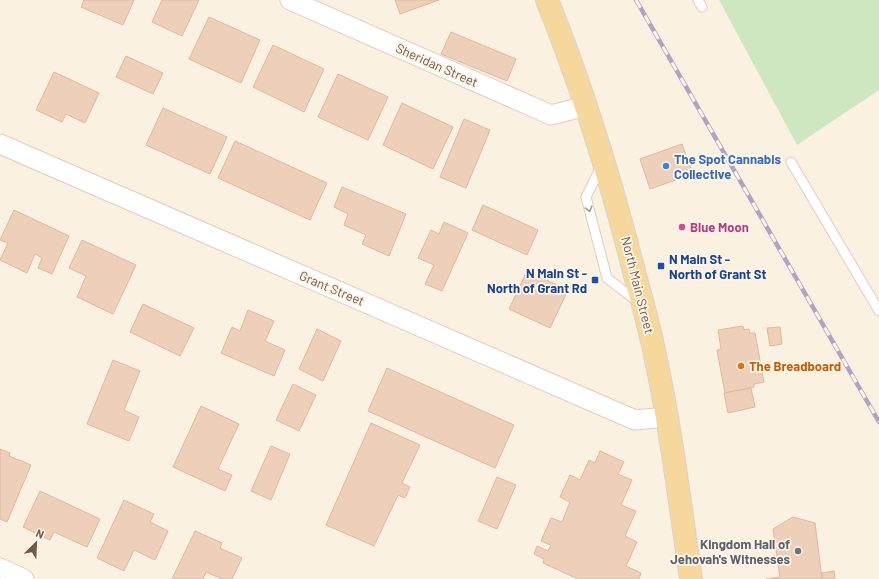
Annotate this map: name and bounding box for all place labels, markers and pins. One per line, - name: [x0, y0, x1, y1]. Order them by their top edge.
- place label: The Spot Cannabis Collective: [674, 151, 782, 182]
- marker: The Spot Cannabis Collective: [661, 161, 671, 171]
- place label: Blue Moon: [690, 219, 749, 235]
- marker: Blue Moon: [677, 222, 687, 232]
- place label: N Main St - North of Grant St: [669, 251, 766, 282]
- marker: N Main St - North of Grant St: [656, 261, 666, 271]
- place label: N Main St - North of Grant Rd: [487, 265, 587, 296]
- marker: N Main St - North of Grant Rd: [590, 275, 600, 285]
- place label: The Breadboard: [749, 358, 841, 374]
- marker: The Breadboard: [736, 361, 746, 371]
- place label: Kingdom Hall of Jehovah's Witnesses: [670, 536, 790, 567]
- marker: Kingdom Hall of Jehovah's Witnesses: [793, 546, 803, 556]

